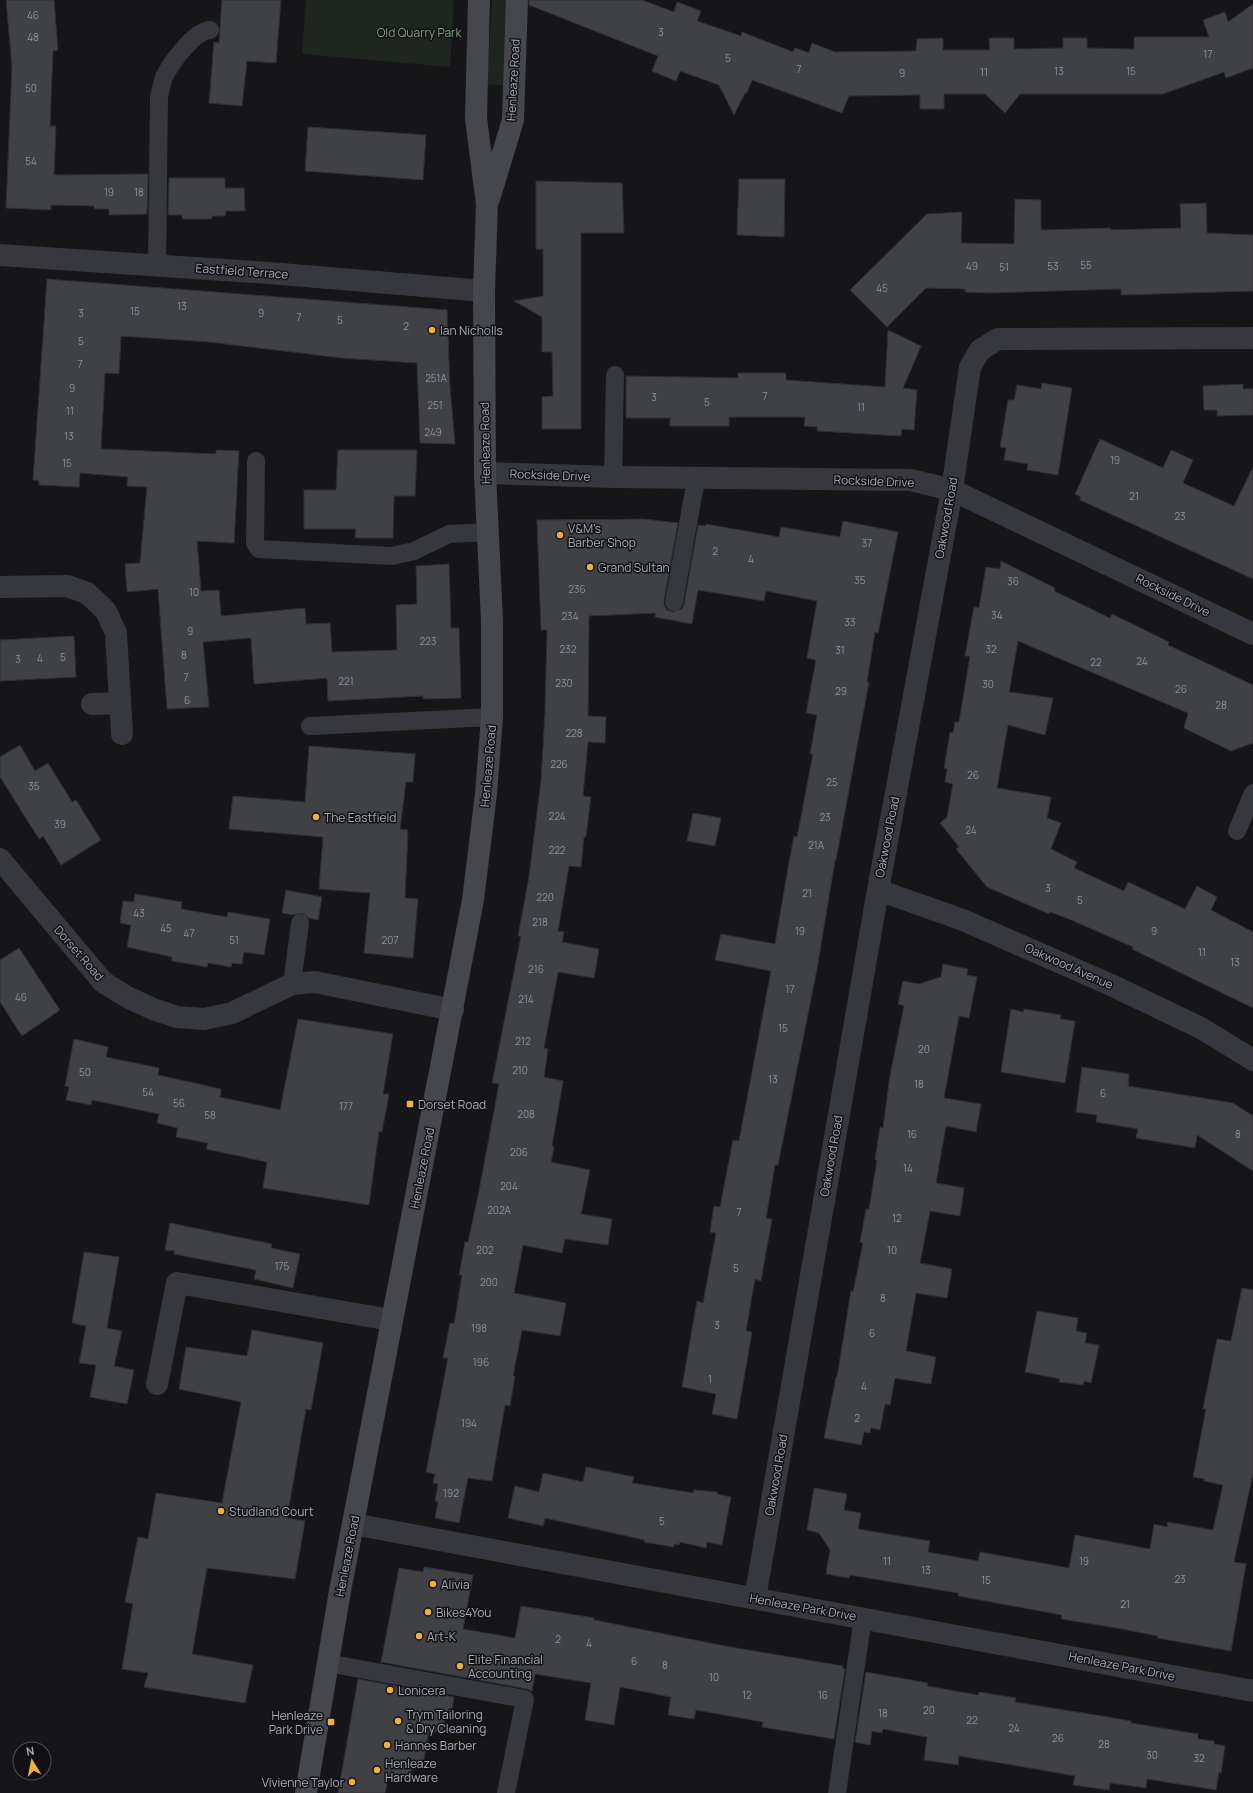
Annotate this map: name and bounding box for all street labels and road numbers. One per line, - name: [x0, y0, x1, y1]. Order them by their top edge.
- street label: Henleaze Road: [502, 38, 524, 122]
- street label: Eastfield Terrace: [195, 259, 289, 283]
- street label: Henleaze Road: [476, 402, 494, 484]
- street label: Rockside Drive: [509, 465, 591, 485]
- street label: Rockside Drive: [833, 471, 915, 491]
- street label: Oakwood Road: [930, 476, 962, 560]
- street label: Rockside Drive: [1133, 570, 1213, 620]
- street label: Henleaze Road: [476, 724, 500, 808]
- street label: Oakwood Road: [871, 795, 903, 879]
- street label: Dorset Road: [50, 922, 108, 984]
- street label: Oakwood Avenue: [1022, 939, 1116, 993]
- street label: Oakwood Road: [815, 1114, 847, 1198]
- street label: Henleaze Road: [406, 1126, 438, 1210]
- street label: Oakwood Road: [760, 1433, 792, 1517]
- street label: Henleaze Road: [331, 1514, 363, 1598]
- street label: Henleaze Park Drive: [748, 1589, 858, 1625]
- street label: Henleaze Park Drive: [1067, 1647, 1177, 1685]

